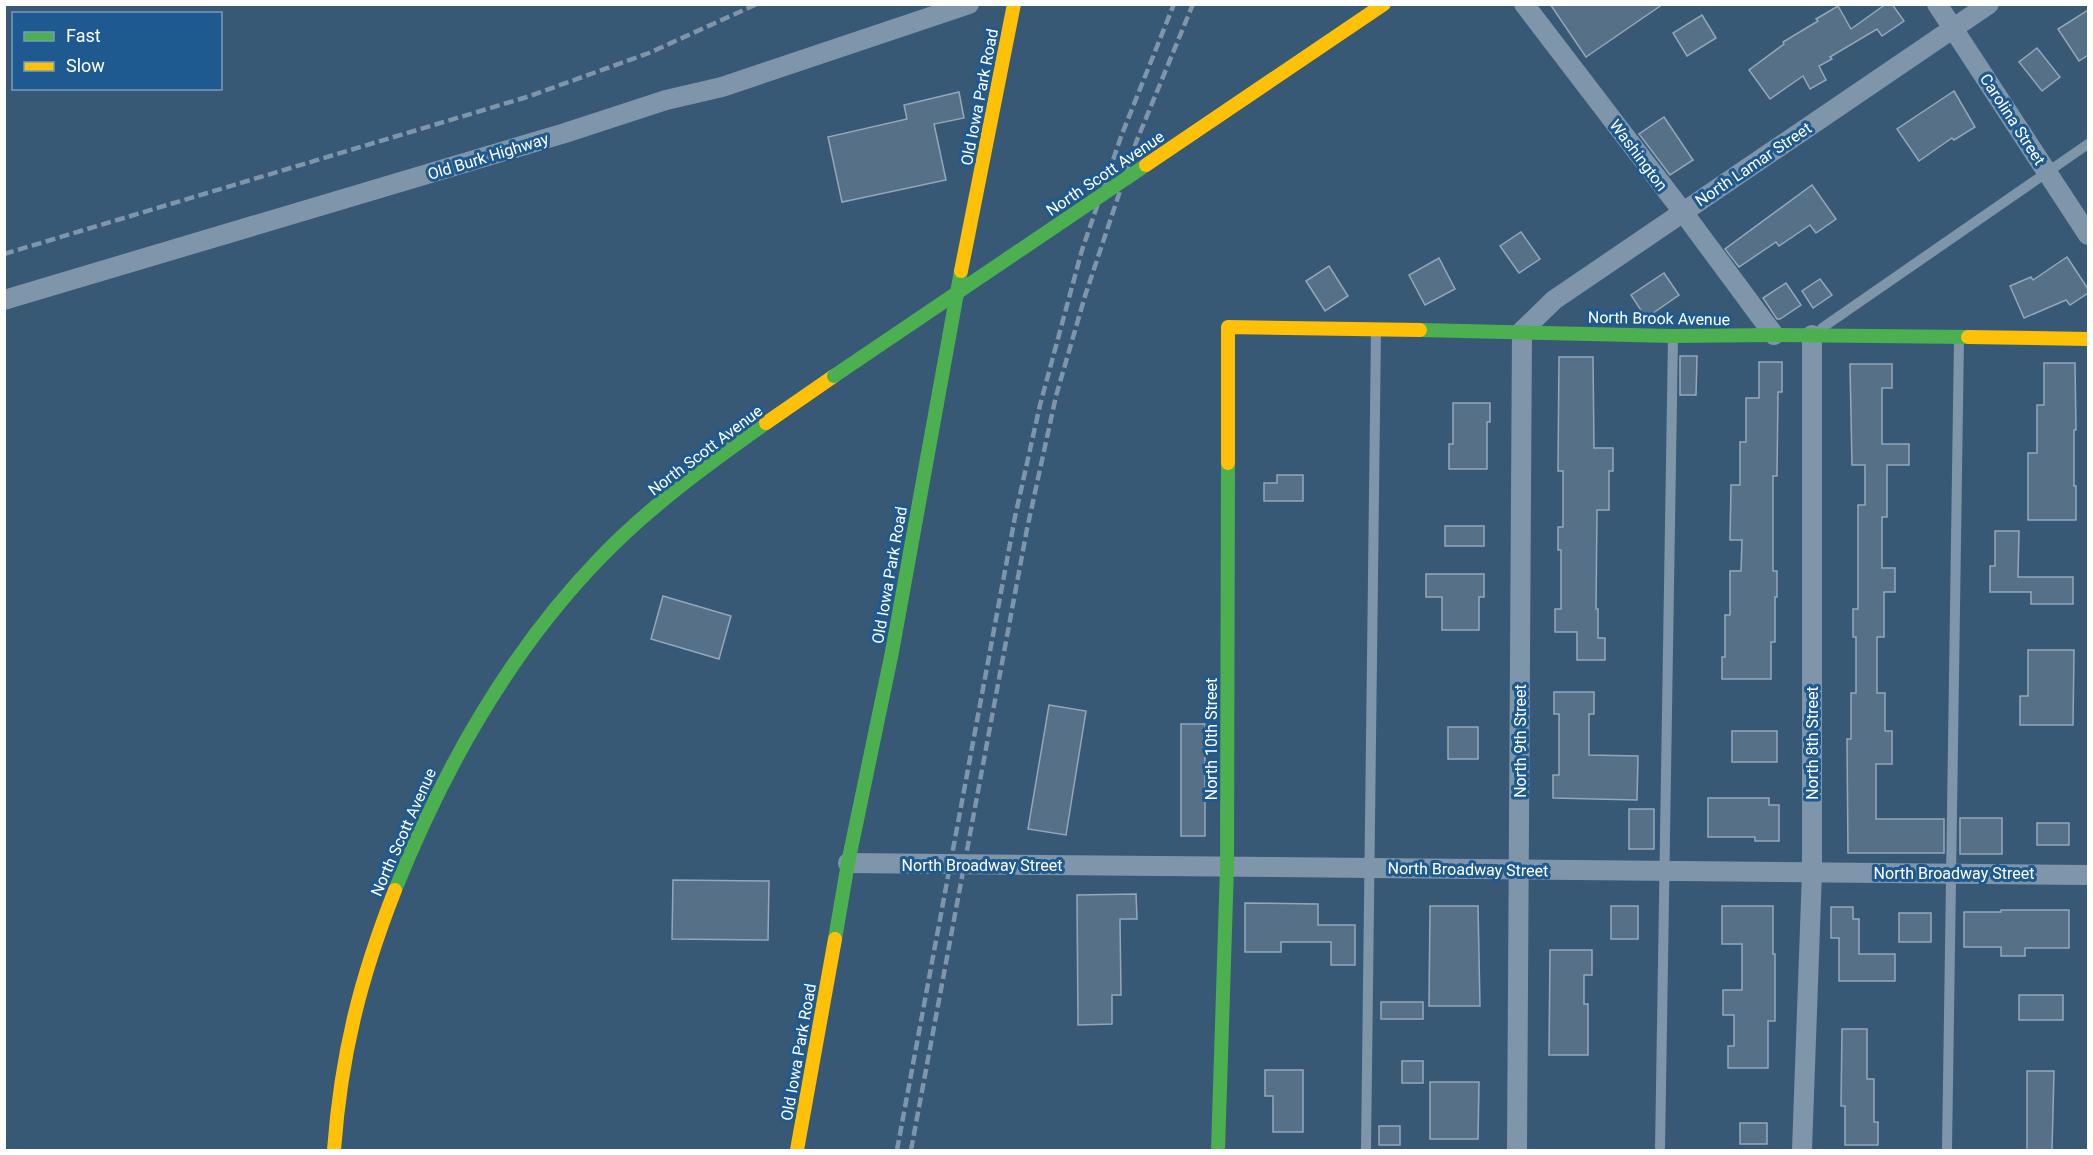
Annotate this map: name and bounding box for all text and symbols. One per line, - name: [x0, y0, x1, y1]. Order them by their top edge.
- legend: [12, 12, 222, 90]
- text: Fast: [66, 25, 101, 46]
- street label: Old Iowa Park Road: [957, 27, 1002, 167]
- text: Slow: [66, 55, 105, 76]
- street label: Carolina Street: [1976, 70, 2049, 168]
- street label: Washington: [1606, 116, 1672, 195]
- street label: North Lamar Street: [1692, 119, 1815, 210]
- street label: North Scott Avenue: [1043, 127, 1168, 220]
- street label: Old Burk Highway: [425, 129, 551, 184]
- street label: North Brook Avenue: [1588, 308, 1730, 329]
- street label: North Scott Avenue: [644, 401, 766, 500]
- street label: Old Iowa Park Road: [868, 505, 911, 645]
- street label: North 10th Street: [1202, 678, 1221, 800]
- street label: North 9th Street: [1511, 684, 1530, 798]
- street label: North 8th Street: [1803, 686, 1822, 800]
- street label: North Scott Avenue: [367, 765, 440, 899]
- street label: North Broadway Street: [902, 856, 1062, 875]
- street label: North Broadway Street: [1387, 859, 1549, 880]
- street label: North Broadway Street: [1874, 864, 2034, 883]
- street label: Old Iowa Park Road: [777, 982, 820, 1122]

